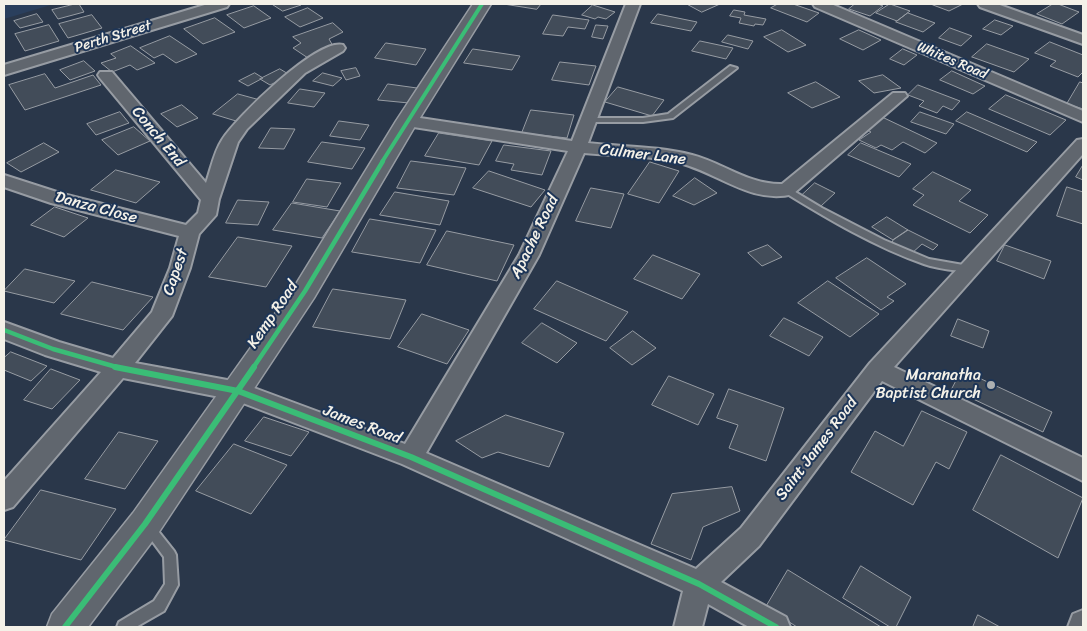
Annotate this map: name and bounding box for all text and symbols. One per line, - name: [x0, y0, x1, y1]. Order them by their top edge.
- street label: Perth Street: [73, 17, 153, 57]
- street label: Whites Road: [914, 39, 990, 83]
- street label: Conch End: [127, 103, 189, 171]
- street label: Culmer Lane: [599, 140, 687, 170]
- street label: Danza Close: [53, 188, 139, 228]
- street label: Apache Road: [507, 192, 563, 282]
- street label: Capest: [159, 246, 193, 298]
- street label: Kemp Road: [243, 278, 303, 352]
- place label: Maranatha Baptist Church: [875, 366, 981, 404]
- marker: Maranatha Baptist Church: [985, 379, 997, 391]
- street label: Saint James Road: [772, 394, 862, 504]
- street label: James Road: [320, 401, 404, 449]

